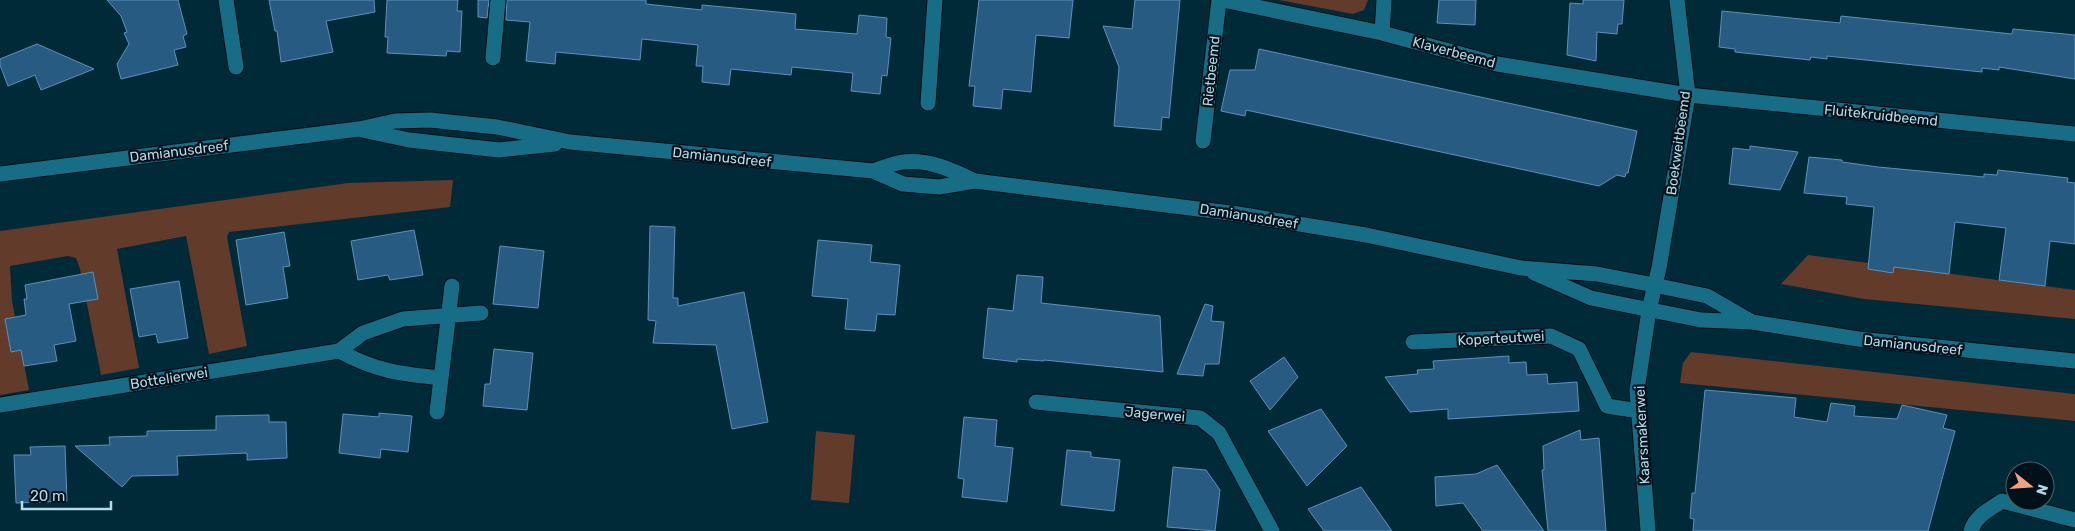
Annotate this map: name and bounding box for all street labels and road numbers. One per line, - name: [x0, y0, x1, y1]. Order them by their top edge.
- street label: Klaverbeemd: [1411, 33, 1497, 72]
- street label: Rietbeemd: [1199, 35, 1224, 107]
- street label: Boekweitbeemd: [1663, 90, 1694, 196]
- street label: Fluitekruidbeemd: [1823, 101, 1939, 130]
- street label: Damianusdreef: [129, 137, 230, 166]
- street label: Damianusdreef: [672, 144, 773, 171]
- street label: Damianusdreef: [1198, 200, 1300, 233]
- street label: Koperteutwei: [1457, 328, 1545, 349]
- street label: Damianusdreef: [1863, 332, 1964, 359]
- street label: Bottelierwei: [129, 364, 209, 393]
- street label: Kaarsmakerwei: [1631, 385, 1654, 485]
- street label: Jagerwei: [1124, 403, 1186, 426]

